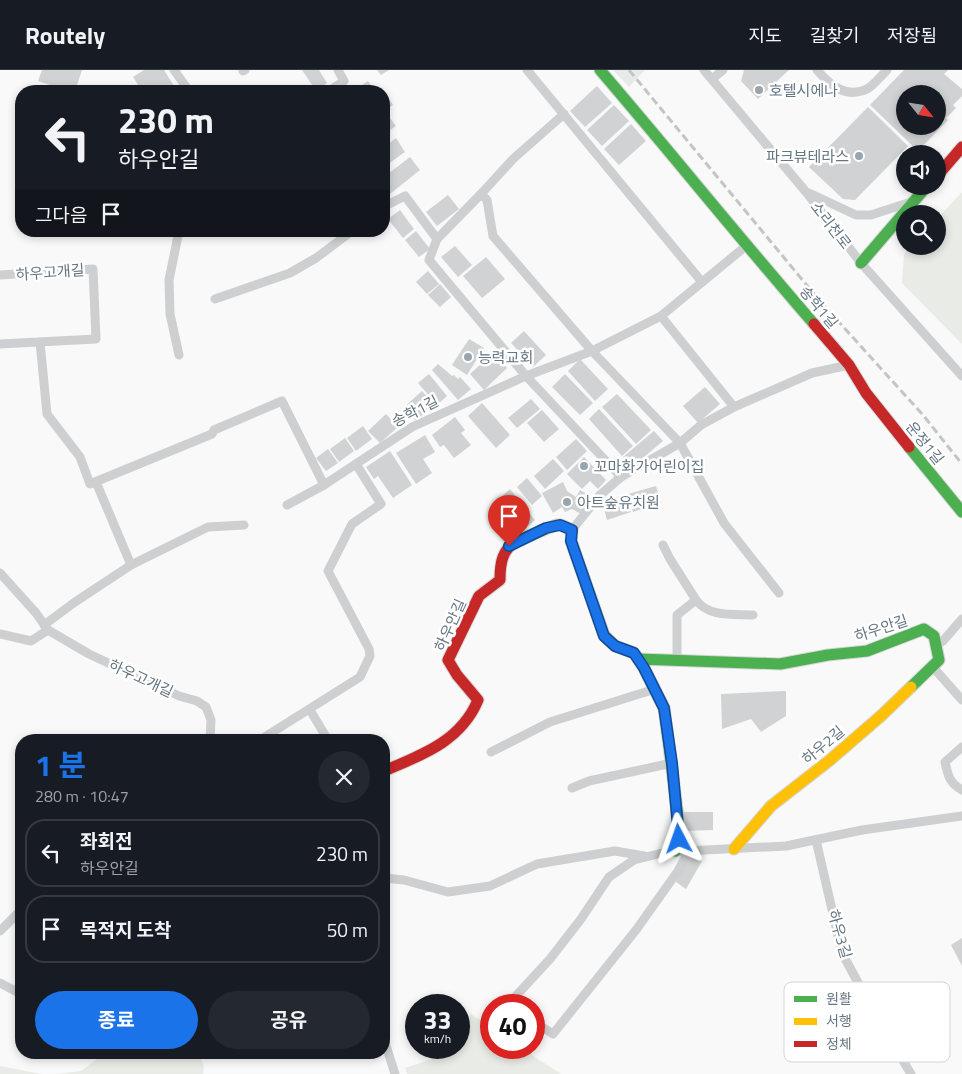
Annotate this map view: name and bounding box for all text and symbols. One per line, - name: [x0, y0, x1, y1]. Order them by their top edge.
- text: Routely: [25, 17, 105, 53]
- text: 지도: [749, 22, 782, 49]
- text: 길찾기: [810, 22, 859, 49]
- text: 저장됨: [887, 22, 937, 49]
- place label: 호텔시에나: [769, 79, 838, 102]
- marker: 호텔시에나: [753, 84, 765, 96]
- north arrow: [896, 85, 946, 135]
- map controls: [896, 85, 946, 255]
- text: 230 m: [118, 93, 214, 147]
- icon: left: [35, 105, 100, 170]
- text: 하우안길: [118, 142, 199, 176]
- place label: 파크뷰테라스: [766, 145, 849, 168]
- button: sound: [896, 145, 946, 195]
- marker: 파크뷰테라스: [853, 150, 865, 162]
- street label: 소리천로: [805, 196, 857, 254]
- text: 그다음: [35, 200, 87, 229]
- icon: arrive: [97, 200, 125, 228]
- button: search: [896, 205, 946, 255]
- street label: 하우고개길: [15, 258, 85, 286]
- street label: 송학1길: [794, 281, 844, 333]
- place label: 능력교회: [478, 346, 533, 369]
- marker: 능력교회: [462, 351, 474, 363]
- street label: 송학1길: [388, 389, 442, 433]
- street label: 운정1길: [900, 416, 950, 470]
- place label: 꼬마화가어린이집: [594, 455, 704, 478]
- marker: 꼬마화가어린이집: [578, 460, 590, 472]
- place label: 아트숲유치원: [577, 491, 660, 514]
- pin: [488, 495, 530, 546]
- marker: 아트숲유치원: [561, 496, 573, 508]
- icon: arrive: [495, 502, 523, 530]
- street label: 하우안길: [428, 595, 472, 655]
- street label: 하우안길: [851, 609, 911, 647]
- street label: 하우고개길: [105, 653, 177, 703]
- street label: 하우2길: [797, 720, 849, 770]
- text: 1 분: [35, 742, 86, 788]
- button: close: [318, 751, 370, 803]
- text: 280 m · 10:47: [35, 784, 129, 808]
- position arrow: [652, 812, 704, 864]
- text: 좌회전: [80, 826, 132, 855]
- icon: left: [37, 839, 65, 867]
- text: 230 m: [316, 839, 368, 868]
- text: 하우안길: [80, 856, 139, 880]
- street label: 하우3길: [822, 907, 858, 961]
- icon: arrive: [37, 915, 65, 943]
- text: 목적지 도착: [80, 915, 172, 944]
- text: 50 m: [327, 915, 368, 944]
- legend: [784, 982, 950, 1062]
- text: 원활: [826, 988, 852, 1009]
- button: 종료: [35, 991, 198, 1049]
- button: 공유: [208, 991, 370, 1049]
- speed limit sign: 40: [480, 994, 545, 1059]
- text: 33: [423, 1001, 452, 1039]
- text: 서행: [826, 1010, 852, 1031]
- text: km/h: [424, 1029, 451, 1048]
- text: 정체: [826, 1033, 852, 1054]

